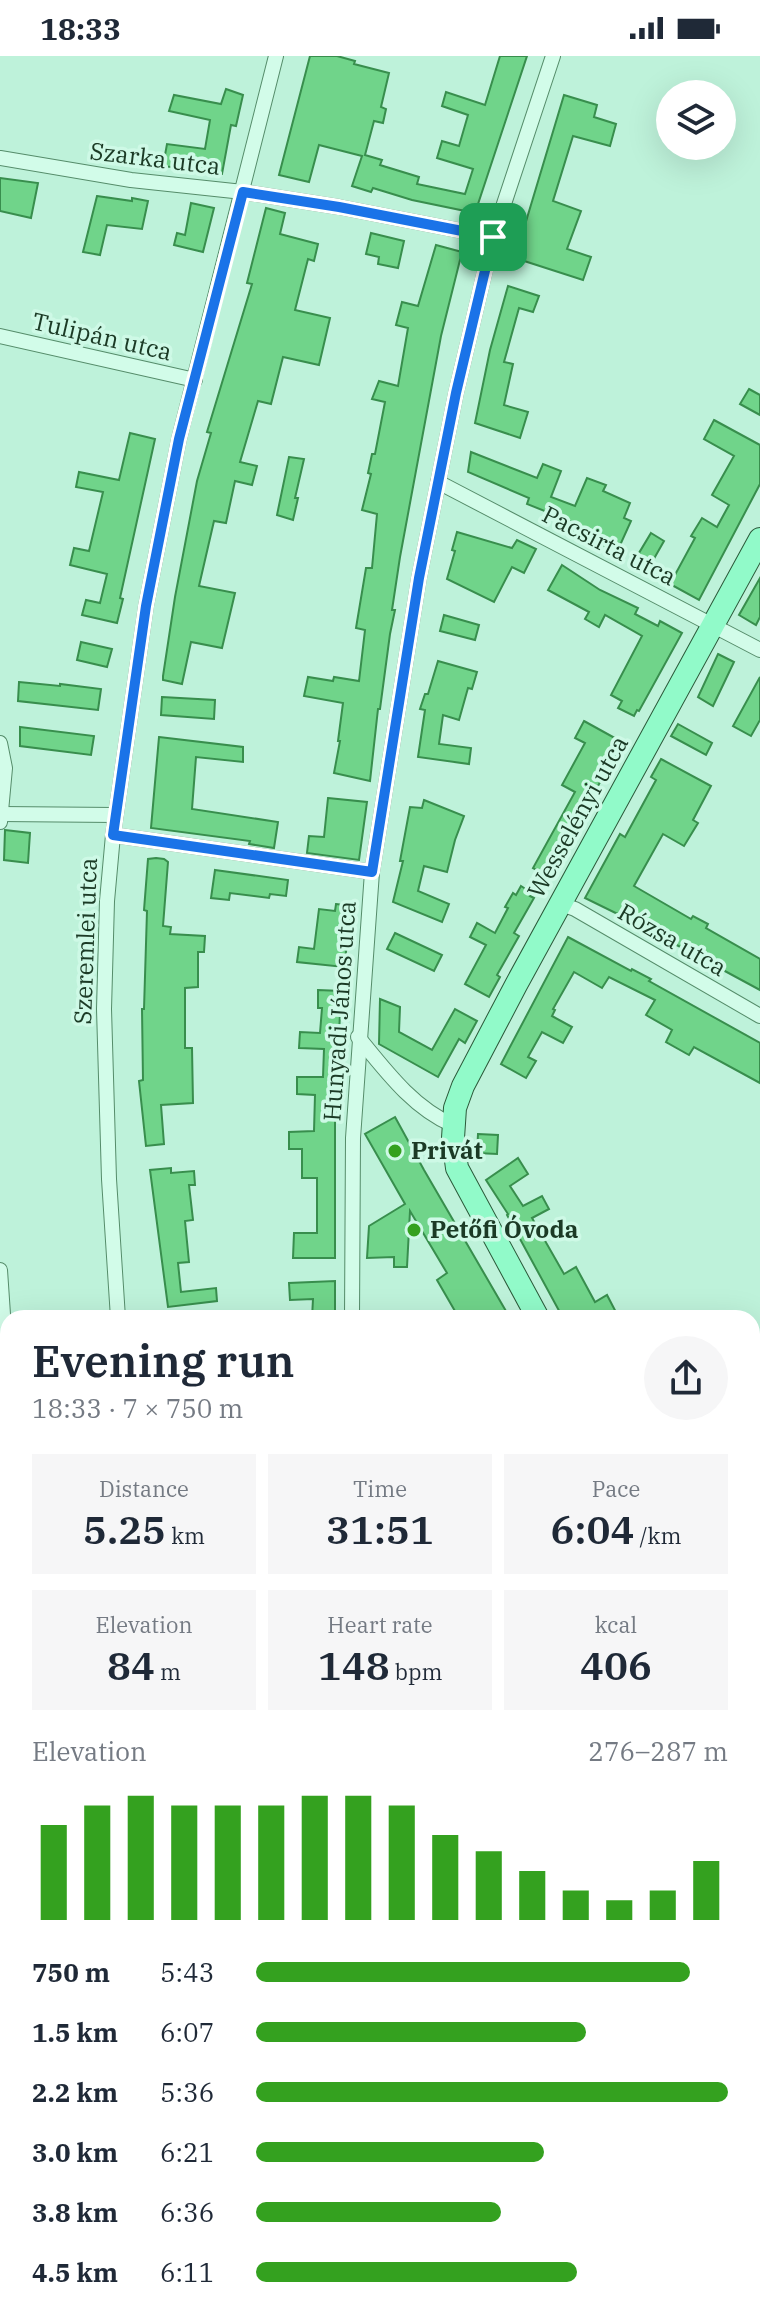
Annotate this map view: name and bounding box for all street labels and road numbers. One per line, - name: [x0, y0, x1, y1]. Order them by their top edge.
- street label: Szarka utca: [88, 134, 222, 182]
- street label: Tulipán utca: [29, 304, 175, 368]
- street label: Pacsirta utca: [537, 498, 682, 593]
- street label: Wesselényi utca: [519, 730, 635, 903]
- street label: Szeremlei utca: [66, 857, 104, 1025]
- street label: Rózsa utca: [612, 895, 733, 983]
- street label: Hunyadi János utca: [315, 900, 363, 1122]

